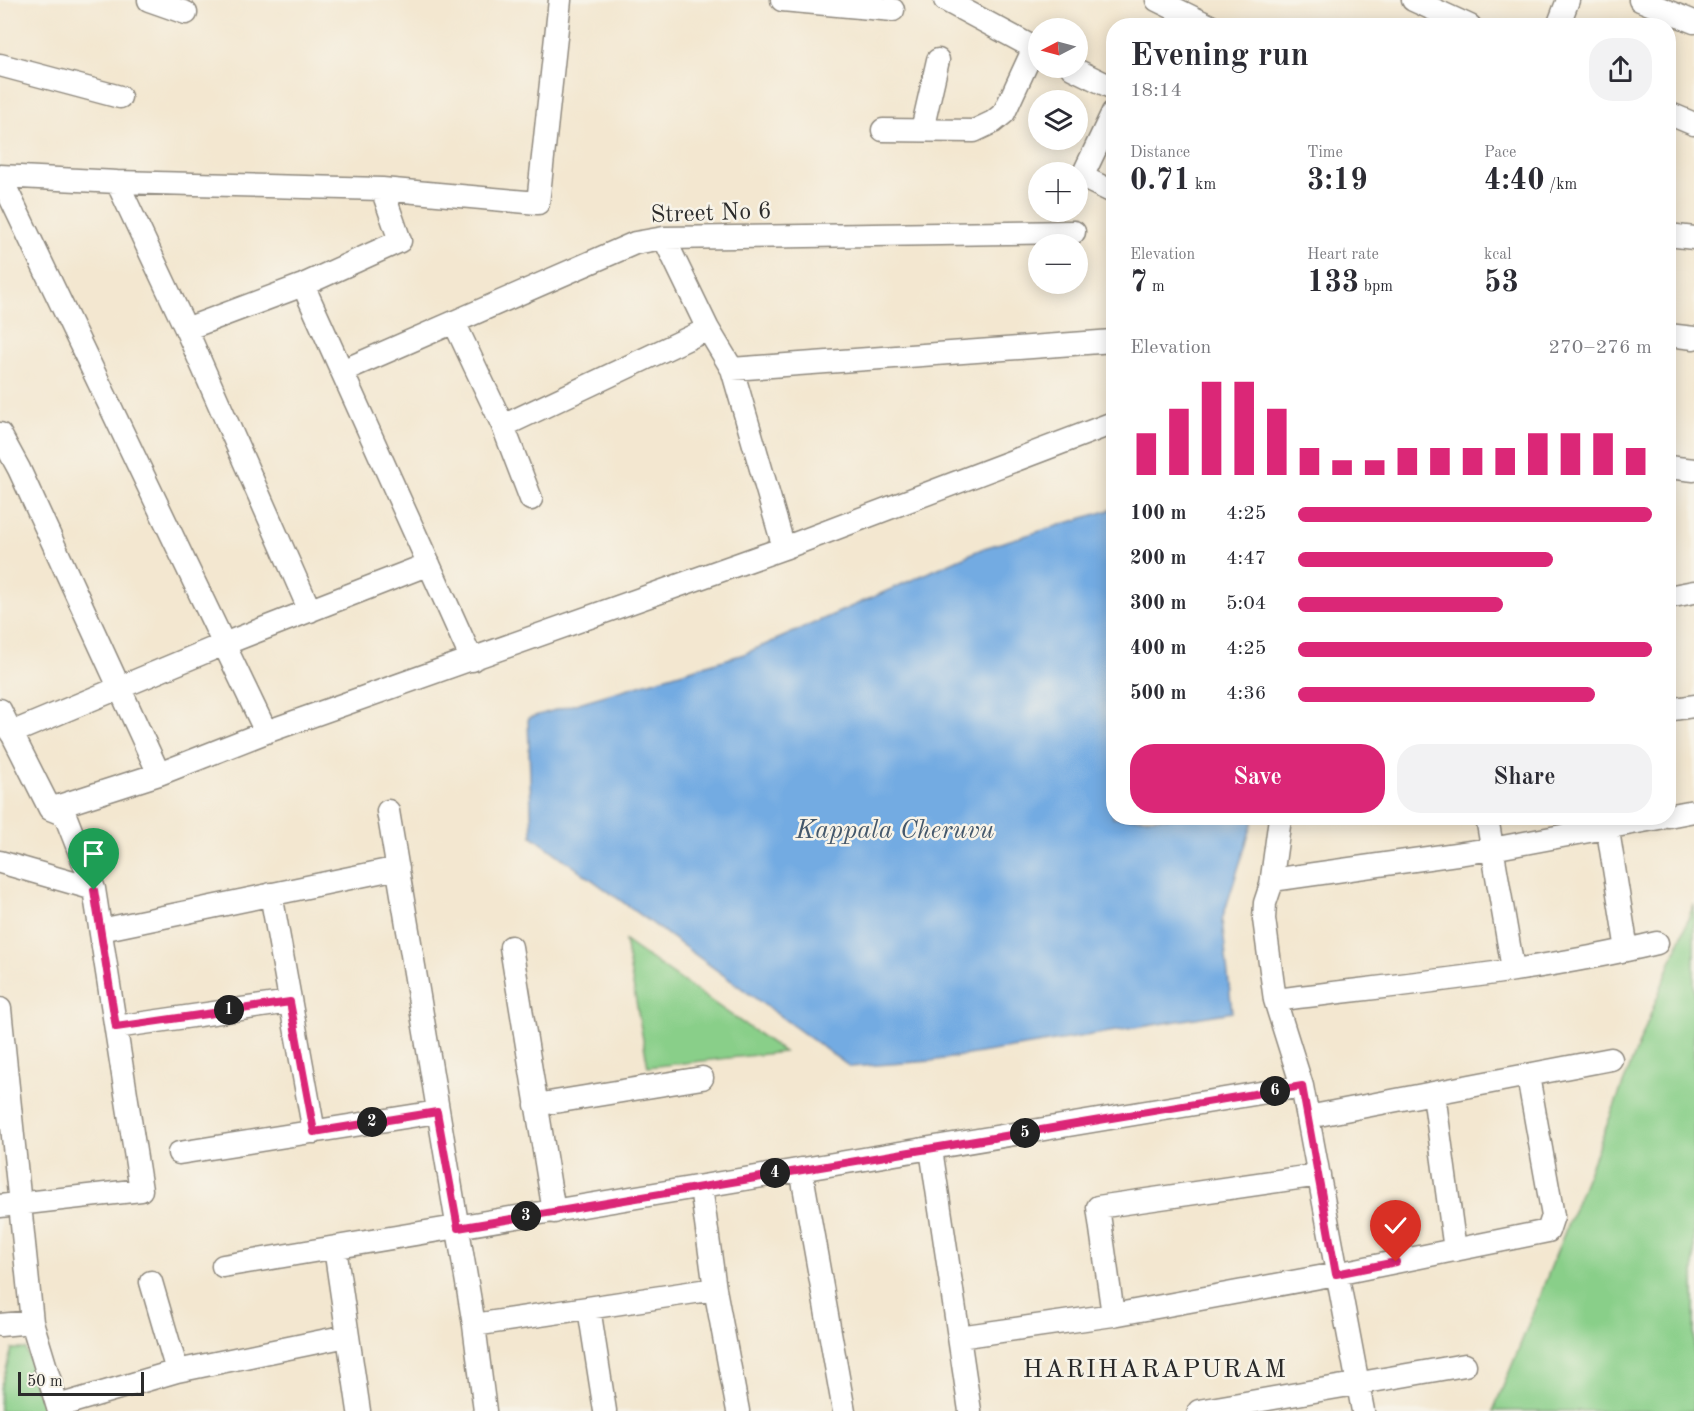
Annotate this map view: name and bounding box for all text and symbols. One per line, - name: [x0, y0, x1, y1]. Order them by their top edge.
- north arrow: [1028, 18, 1088, 78]
- map controls: [1028, 18, 1088, 294]
- button: share: [1589, 38, 1652, 101]
- text: Evening run: [1130, 40, 1309, 73]
- text: 18:14: [1130, 81, 1182, 101]
- button: layers: [1028, 90, 1088, 150]
- text: Distance: [1130, 145, 1190, 161]
- text: Time: [1307, 145, 1343, 161]
- text: Pace: [1484, 145, 1516, 161]
- button: +: [1028, 162, 1088, 222]
- text: 0.71: [1130, 166, 1191, 196]
- text: 3:19: [1307, 166, 1368, 196]
- text: 4:40: [1484, 166, 1545, 196]
- text: km: [1191, 177, 1216, 193]
- text: /km: [1545, 177, 1577, 193]
- street label: Street No 6: [650, 200, 772, 228]
- button: −: [1028, 234, 1088, 294]
- text: Elevation: [1130, 247, 1195, 263]
- text: Heart rate: [1307, 247, 1379, 263]
- text: kcal: [1484, 247, 1512, 263]
- text: 7: [1130, 268, 1147, 298]
- text: 133: [1307, 268, 1359, 298]
- text: 53: [1484, 268, 1519, 298]
- text: m: [1147, 279, 1165, 295]
- text: bpm: [1359, 279, 1393, 295]
- text: Elevation: [1130, 338, 1211, 358]
- text: 270–276 m: [1549, 338, 1652, 358]
- text: 100 m: [1130, 504, 1186, 524]
- text: 4:25: [1226, 504, 1266, 524]
- text: 200 m: [1130, 549, 1186, 569]
- text: 4:47: [1226, 549, 1266, 569]
- text: 300 m: [1130, 594, 1186, 614]
- text: 5:04: [1226, 594, 1266, 614]
- text: 400 m: [1130, 639, 1186, 659]
- text: 4:25: [1226, 639, 1266, 659]
- text: 500 m: [1130, 684, 1186, 704]
- text: 4:36: [1226, 684, 1266, 704]
- button: Save: [1130, 744, 1385, 813]
- button: Share: [1397, 744, 1652, 813]
- water label: Kappala Cheruvu: [795, 818, 995, 844]
- pin: [68, 828, 119, 890]
- icon: arrive: [77, 837, 110, 870]
- pin: 1: [214, 995, 244, 1025]
- text: 1: [224, 1002, 234, 1018]
- pin: 6: [1260, 1076, 1290, 1106]
- text: 6: [1270, 1083, 1280, 1099]
- pin: 2: [357, 1107, 387, 1137]
- text: 2: [367, 1114, 377, 1130]
- pin: 5: [1010, 1118, 1040, 1148]
- text: 5: [1020, 1125, 1030, 1141]
- pin: 4: [760, 1158, 790, 1188]
- text: 4: [770, 1165, 780, 1181]
- pin: [1370, 1200, 1421, 1262]
- pin: 3: [511, 1201, 541, 1231]
- text: 3: [521, 1208, 531, 1224]
- icon: check: [1379, 1209, 1412, 1242]
- district label: HARIHARAPURAM: [1022, 1357, 1288, 1383]
- scale bar: [18, 1369, 144, 1396]
- text: 50 m: [27, 1374, 63, 1390]

